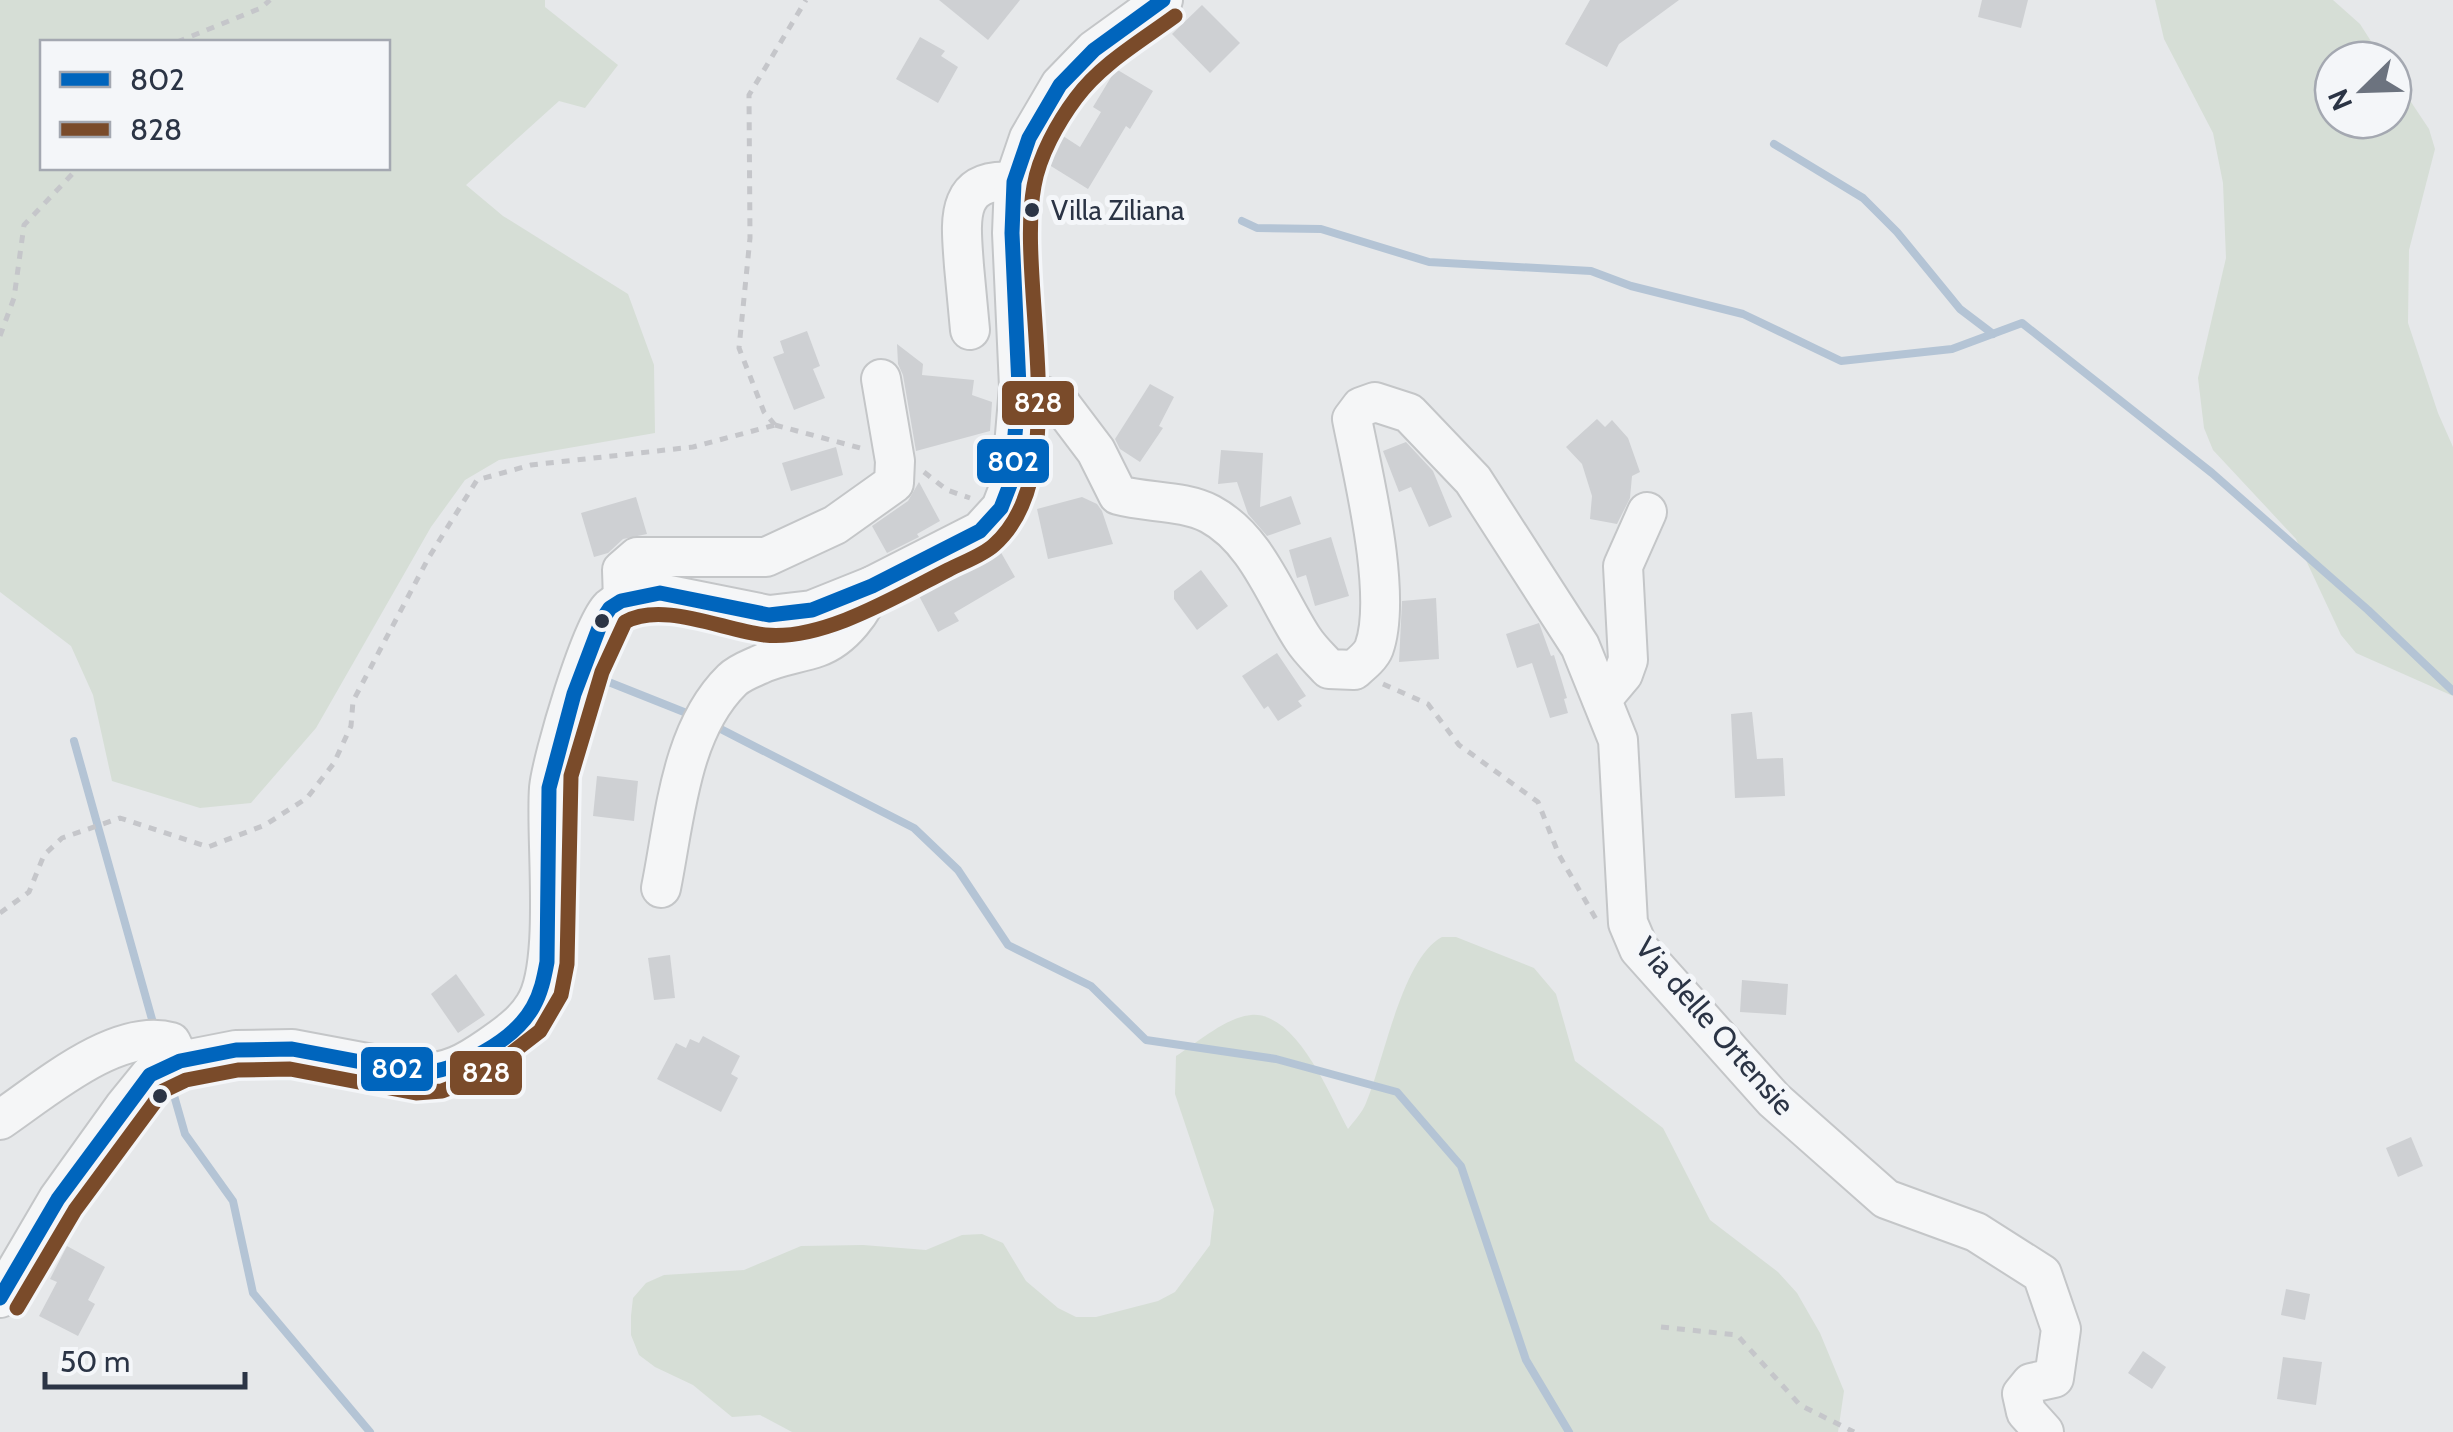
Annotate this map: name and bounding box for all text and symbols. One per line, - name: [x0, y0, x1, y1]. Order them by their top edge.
- legend: [40, 40, 390, 170]
- north arrow: [2313, 40, 2413, 140]
- text: 802: [130, 61, 185, 98]
- text: N: [2320, 84, 2360, 116]
- text: 828: [130, 111, 182, 148]
- place label: Villa Ziliana: [1051, 193, 1185, 227]
- marker: Villa Ziliana: [1022, 200, 1042, 220]
- line badge: 828: [1000, 379, 1076, 427]
- text: 828: [1014, 385, 1062, 419]
- line badge: 802: [975, 437, 1051, 485]
- text: 802: [987, 444, 1039, 478]
- unlabelled marker: [592, 611, 612, 631]
- street label: Via delle Ortensie: [1628, 929, 1802, 1123]
- line badge: 802: [359, 1045, 435, 1093]
- line badge: 828: [448, 1049, 524, 1097]
- text: 802: [371, 1051, 423, 1085]
- text: 828: [462, 1055, 510, 1089]
- unlabelled marker: [150, 1086, 170, 1106]
- scale bar: [45, 1327, 245, 1389]
- text: 50 m: [60, 1343, 130, 1380]

